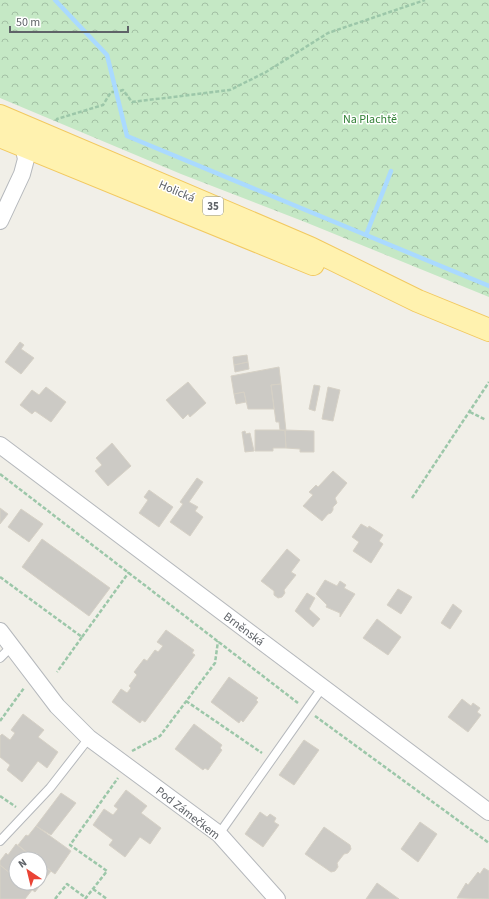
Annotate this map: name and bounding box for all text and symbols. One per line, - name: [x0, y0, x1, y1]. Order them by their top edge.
- scale bar: [10, 8, 128, 34]
- text: 50 m: [16, 14, 40, 31]
- park label: Na Plachtě: [343, 111, 397, 128]
- street label: Holická: [156, 176, 197, 207]
- road number: 35: [203, 197, 223, 215]
- street label: Brněnská: [220, 608, 268, 650]
- street label: Pod Zámečkem: [152, 783, 223, 844]
- north arrow: [8, 851, 48, 891]
- text: N: [15, 855, 30, 871]

